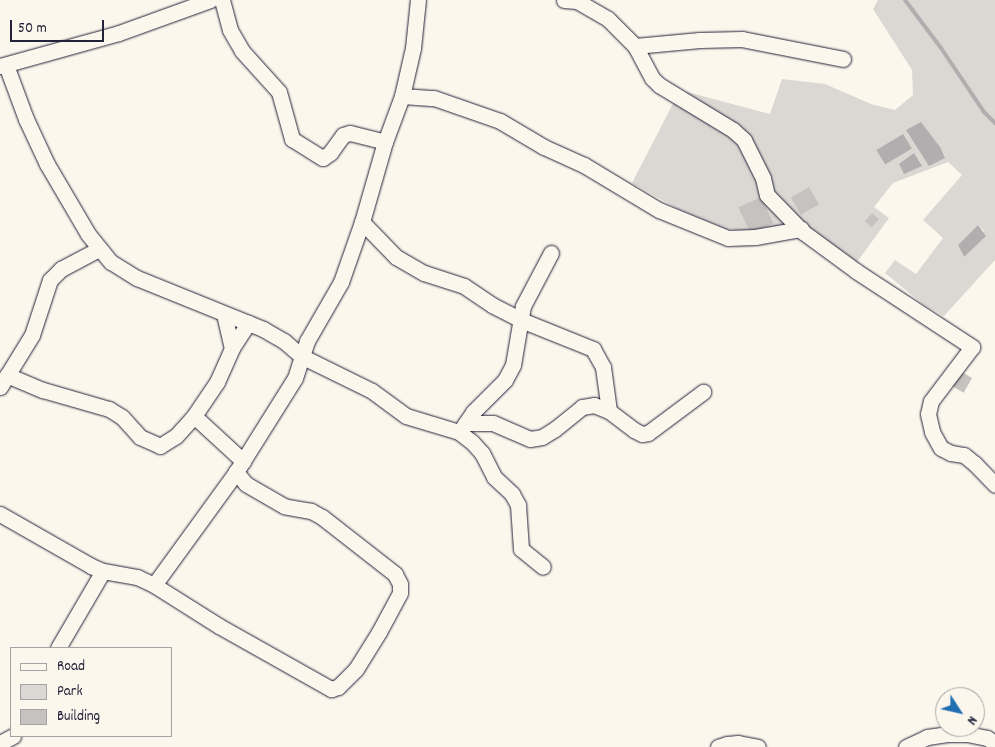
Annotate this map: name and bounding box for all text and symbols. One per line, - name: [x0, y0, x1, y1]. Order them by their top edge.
- scale bar: [12, 10, 106, 42]
- text: 50 m: [18, 18, 47, 40]
- legend: [10, 647, 172, 737]
- text: Road: [57, 656, 85, 678]
- text: Park: [57, 681, 83, 703]
- north arrow: [935, 687, 985, 737]
- text: Building: [57, 706, 100, 728]
- text: N: [961, 711, 982, 729]

